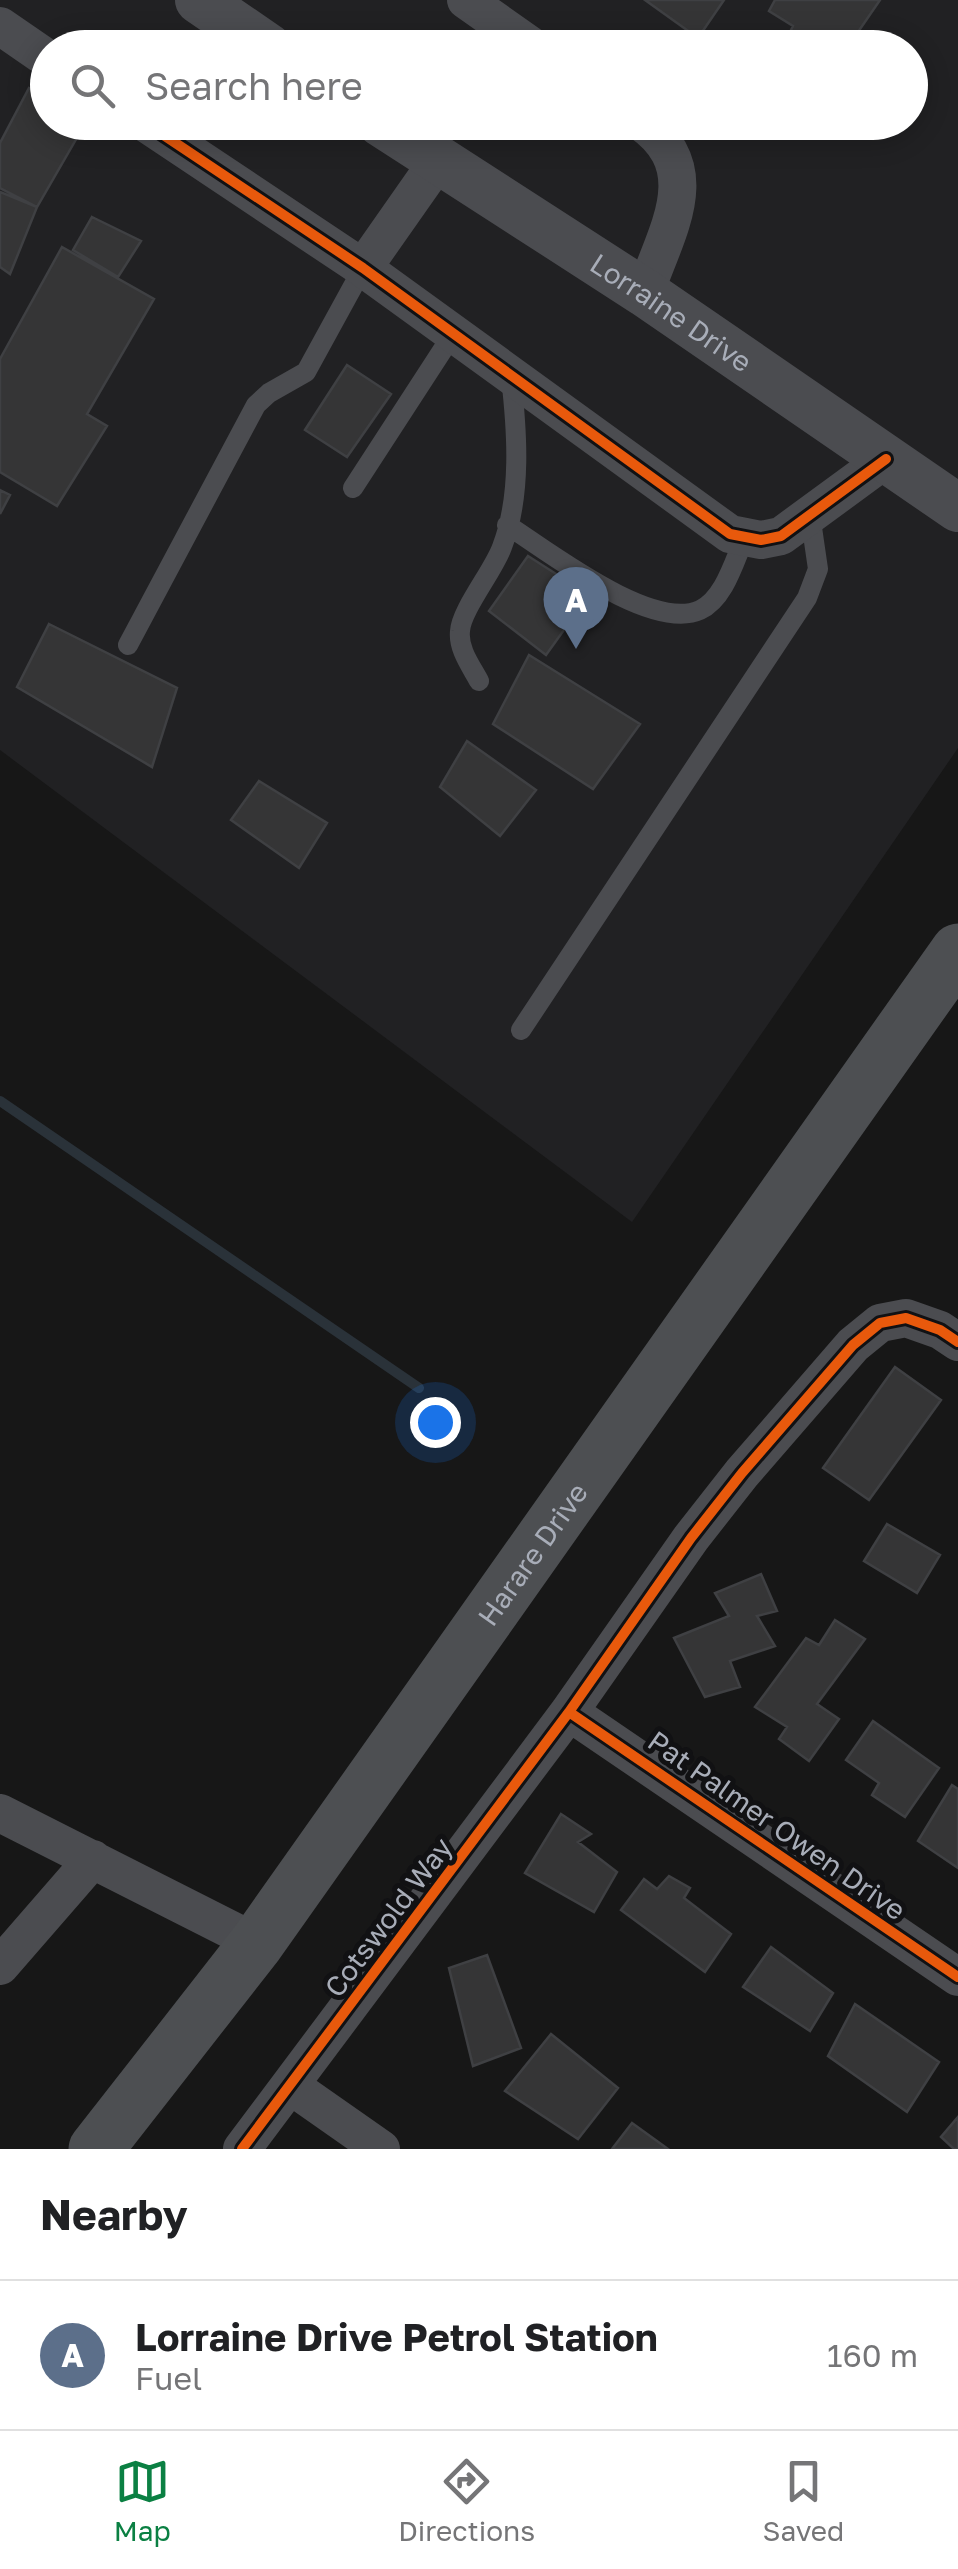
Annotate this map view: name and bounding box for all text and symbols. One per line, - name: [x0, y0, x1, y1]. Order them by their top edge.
- search box: [30, 30, 928, 140]
- icon: search: [65, 58, 120, 113]
- text: Search here: [145, 63, 363, 108]
- street label: Lorraine Drive: [585, 246, 758, 378]
- pin: A: [544, 566, 608, 649]
- your location: [410, 1397, 461, 1448]
- street label: Harare Drive: [470, 1476, 594, 1631]
- street label: Pat Palmer Owen Drive: [642, 1724, 912, 1926]
- street label: Cotswold Way: [317, 1831, 459, 2003]
- text: Nearby: [40, 2189, 188, 2239]
- text: Lorraine Drive Petrol Station: [135, 2314, 658, 2359]
- text: A: [61, 2336, 84, 2374]
- text: 160 m: [827, 2336, 918, 2374]
- text: Fuel: [135, 2359, 202, 2397]
- tab: Map: [114, 2454, 171, 2547]
- tab: Directions: [398, 2454, 535, 2547]
- tab: Saved: [762, 2454, 844, 2547]

